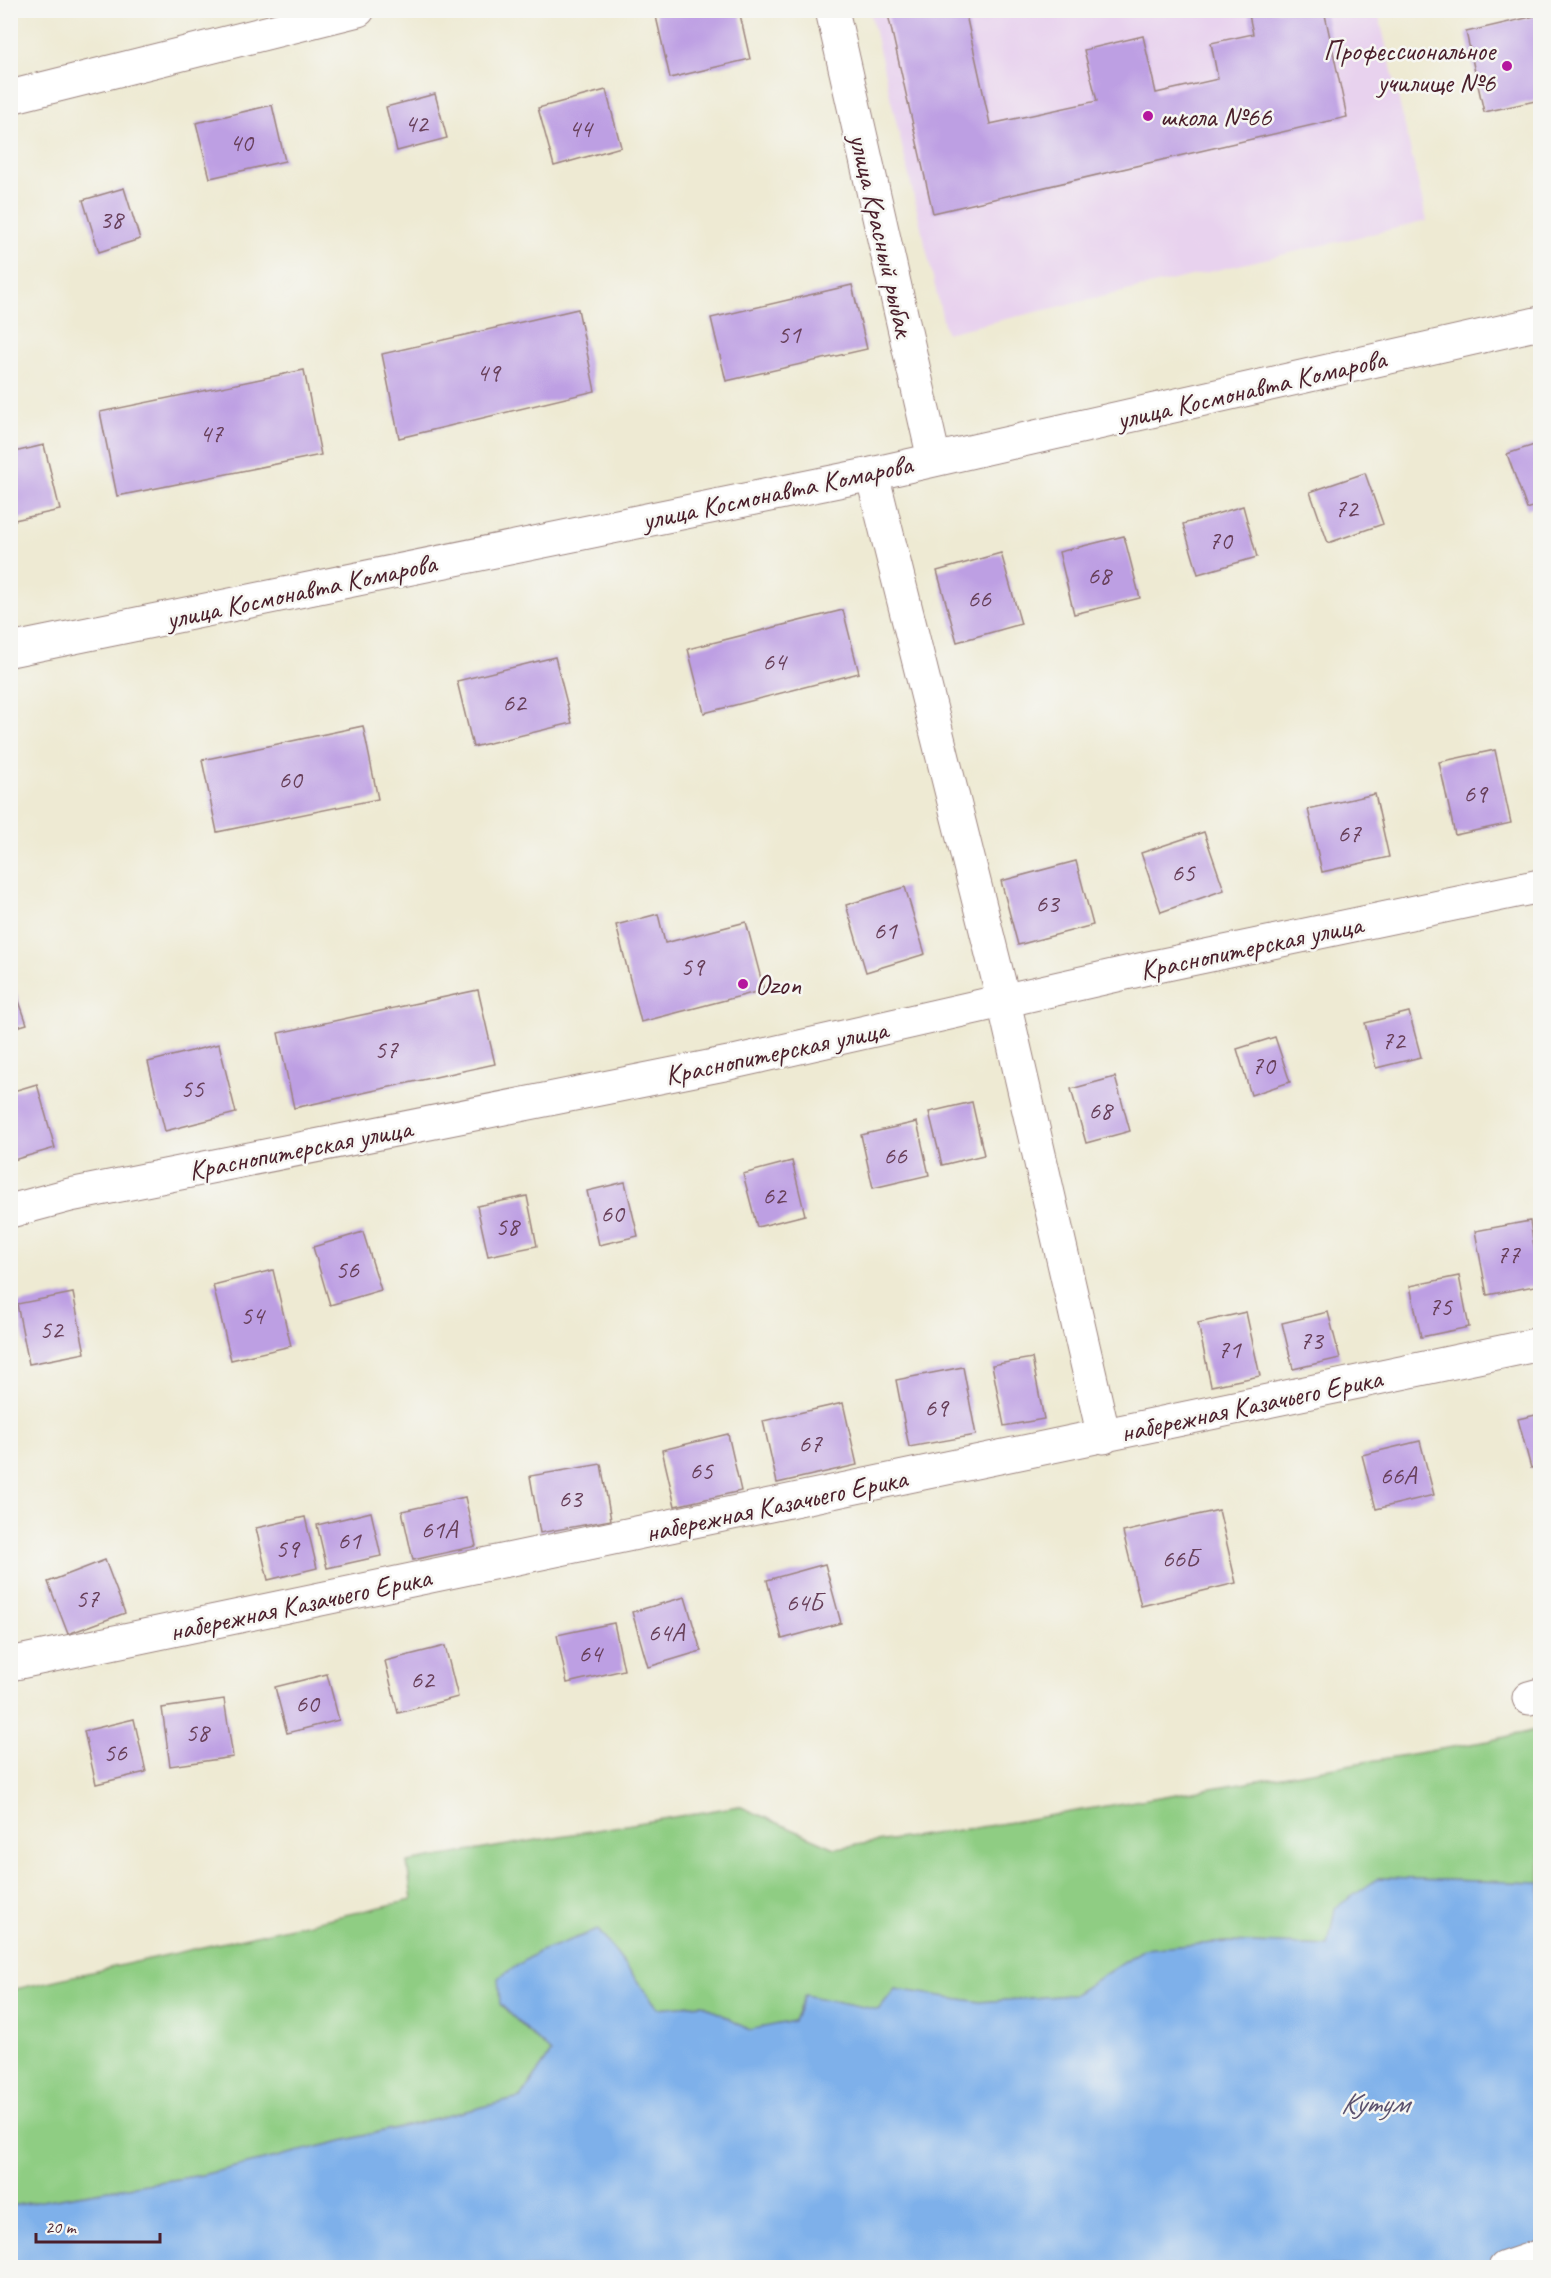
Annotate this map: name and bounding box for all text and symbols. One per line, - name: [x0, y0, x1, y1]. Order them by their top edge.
- place label: Профессиональное училище №6: [1323, 33, 1497, 100]
- marker: Профессиональное училище №6: [1500, 59, 1514, 73]
- place label: школа №66: [1160, 99, 1273, 134]
- house number: 42: [404, 107, 430, 140]
- marker: школа №66: [1141, 109, 1155, 123]
- house number: 44: [568, 112, 594, 145]
- house number: 40: [229, 126, 255, 159]
- street label: улица Красный рыбак: [841, 128, 923, 343]
- house number: 38: [99, 203, 125, 236]
- house number: 51: [777, 318, 802, 351]
- street label: улица Космонавта Комарова: [1111, 341, 1391, 437]
- house number: 49: [476, 356, 502, 389]
- house number: 47: [199, 417, 224, 450]
- street label: улица Космонавта Комарова: [637, 446, 917, 538]
- house number: 72: [1334, 492, 1360, 525]
- house number: 70: [1208, 524, 1234, 557]
- street label: улица Космонавта Комарова: [161, 545, 441, 637]
- house number: 68: [1087, 559, 1113, 592]
- house number: 66: [967, 582, 992, 615]
- house number: 64: [762, 645, 788, 678]
- house number: 62: [502, 686, 528, 719]
- house number: 60: [278, 763, 304, 796]
- house number: 69: [1463, 777, 1489, 810]
- house number: 67: [1337, 817, 1362, 850]
- house number: 65: [1171, 856, 1196, 889]
- house number: 63: [1035, 887, 1061, 920]
- street label: Краснопитерская улица: [1137, 906, 1368, 988]
- house number: 61: [873, 914, 898, 947]
- house number: 59: [680, 950, 706, 983]
- place label: Ozon: [755, 967, 801, 1002]
- marker: Ozon: [736, 977, 750, 991]
- street label: Краснопитерская улица: [662, 1011, 893, 1093]
- house number: 72: [1381, 1024, 1407, 1057]
- house number: 57: [374, 1033, 399, 1066]
- house number: 70: [1251, 1049, 1277, 1082]
- house number: 55: [180, 1072, 205, 1105]
- house number: 68: [1088, 1094, 1114, 1127]
- street label: Краснопитерская улица: [185, 1110, 417, 1188]
- house number: 66: [883, 1139, 908, 1172]
- house number: 62: [762, 1179, 788, 1212]
- house number: 60: [600, 1197, 626, 1230]
- house number: 58: [495, 1210, 521, 1243]
- house number: 77: [1496, 1238, 1521, 1271]
- house number: 56: [335, 1253, 360, 1286]
- house number: 75: [1428, 1290, 1453, 1323]
- house number: 54: [240, 1299, 266, 1332]
- house number: 52: [39, 1313, 65, 1346]
- house number: 73: [1299, 1324, 1325, 1357]
- house number: 71: [1217, 1333, 1242, 1366]
- street label: набережная Казачьего Ерика: [1117, 1360, 1387, 1450]
- house number: 69: [924, 1391, 950, 1424]
- house number: 67: [798, 1427, 823, 1460]
- house number: 65: [689, 1454, 714, 1487]
- house number: 66А: [1380, 1459, 1418, 1492]
- street label: набережная Казачьего Ерика: [642, 1460, 912, 1550]
- house number: 63: [558, 1482, 584, 1515]
- house number: 61А: [421, 1513, 459, 1546]
- house number: 61: [337, 1524, 362, 1557]
- house number: 59: [275, 1532, 301, 1565]
- house number: 66Б: [1162, 1542, 1202, 1575]
- street label: набережная Казачьего Ерика: [166, 1559, 436, 1649]
- house number: 57: [75, 1582, 100, 1615]
- house number: 64Б: [786, 1586, 826, 1619]
- house number: 64А: [648, 1616, 686, 1649]
- house number: 64: [578, 1637, 604, 1670]
- house number: 62: [410, 1663, 436, 1696]
- house number: 60: [295, 1687, 321, 1720]
- house number: 58: [185, 1716, 211, 1749]
- house number: 56: [103, 1736, 128, 1769]
- water label: Кутум: [1340, 2084, 1412, 2122]
- scale bar: [36, 2206, 160, 2244]
- text: 20 m: [45, 2216, 78, 2238]

